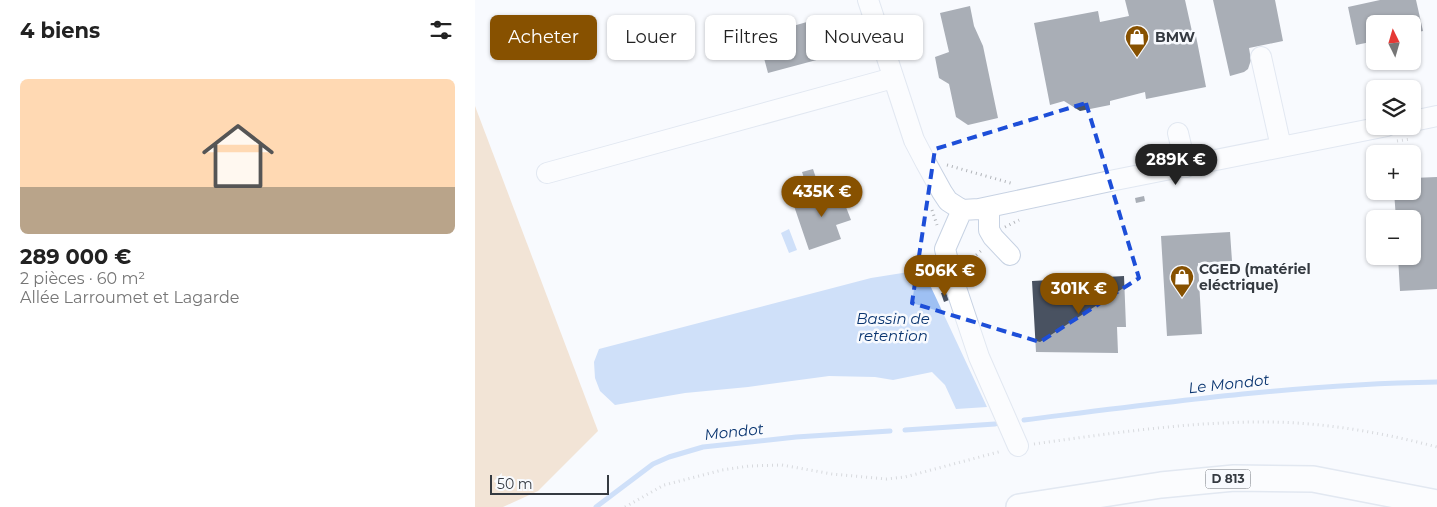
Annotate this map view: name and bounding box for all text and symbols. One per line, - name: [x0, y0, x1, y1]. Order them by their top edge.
- chip: Acheter: [490, 15, 597, 60]
- chip: Louer: [607, 15, 695, 60]
- chip: Filtres: [705, 15, 796, 60]
- chip: Nouveau: [806, 15, 923, 60]
- north arrow: [1366, 15, 1421, 70]
- map controls: [1366, 15, 1421, 265]
- icon: filters: [427, 16, 455, 44]
- text: 4 biens: [20, 18, 100, 43]
- shop icon: BMW: [1124, 24, 1150, 58]
- place label: BMW: [1155, 28, 1195, 46]
- button: layers: [1366, 80, 1421, 135]
- icon: home: [193, 111, 283, 201]
- pin: 289K €: [1135, 144, 1217, 186]
- button: +: [1366, 145, 1421, 200]
- text: 289K €: [1146, 150, 1206, 169]
- pin: 435K €: [781, 176, 863, 218]
- text: 435K €: [792, 182, 852, 201]
- button: −: [1366, 210, 1421, 265]
- text: 289 000 €: [20, 244, 131, 269]
- pin: 506K €: [904, 254, 986, 297]
- place label: CGED (matériel eléctrique): [1199, 260, 1311, 294]
- text: 506K €: [915, 261, 975, 280]
- shop icon: CGED (matériel eléctrique): [1169, 264, 1195, 298]
- text: 2 pièces · 60 m²: [20, 269, 145, 288]
- pin: 301K €: [1038, 272, 1120, 315]
- text: 301K €: [1051, 279, 1107, 298]
- text: Allée Larroumet et Lagarde: [20, 288, 239, 307]
- water label: Bassin de retention: [856, 309, 930, 345]
- water label: Le Mondot: [1188, 370, 1270, 397]
- water label: Mondot: [703, 419, 765, 444]
- road number: D 813: [1205, 469, 1251, 488]
- scale bar: [490, 472, 609, 495]
- text: 50 m: [497, 475, 533, 493]

